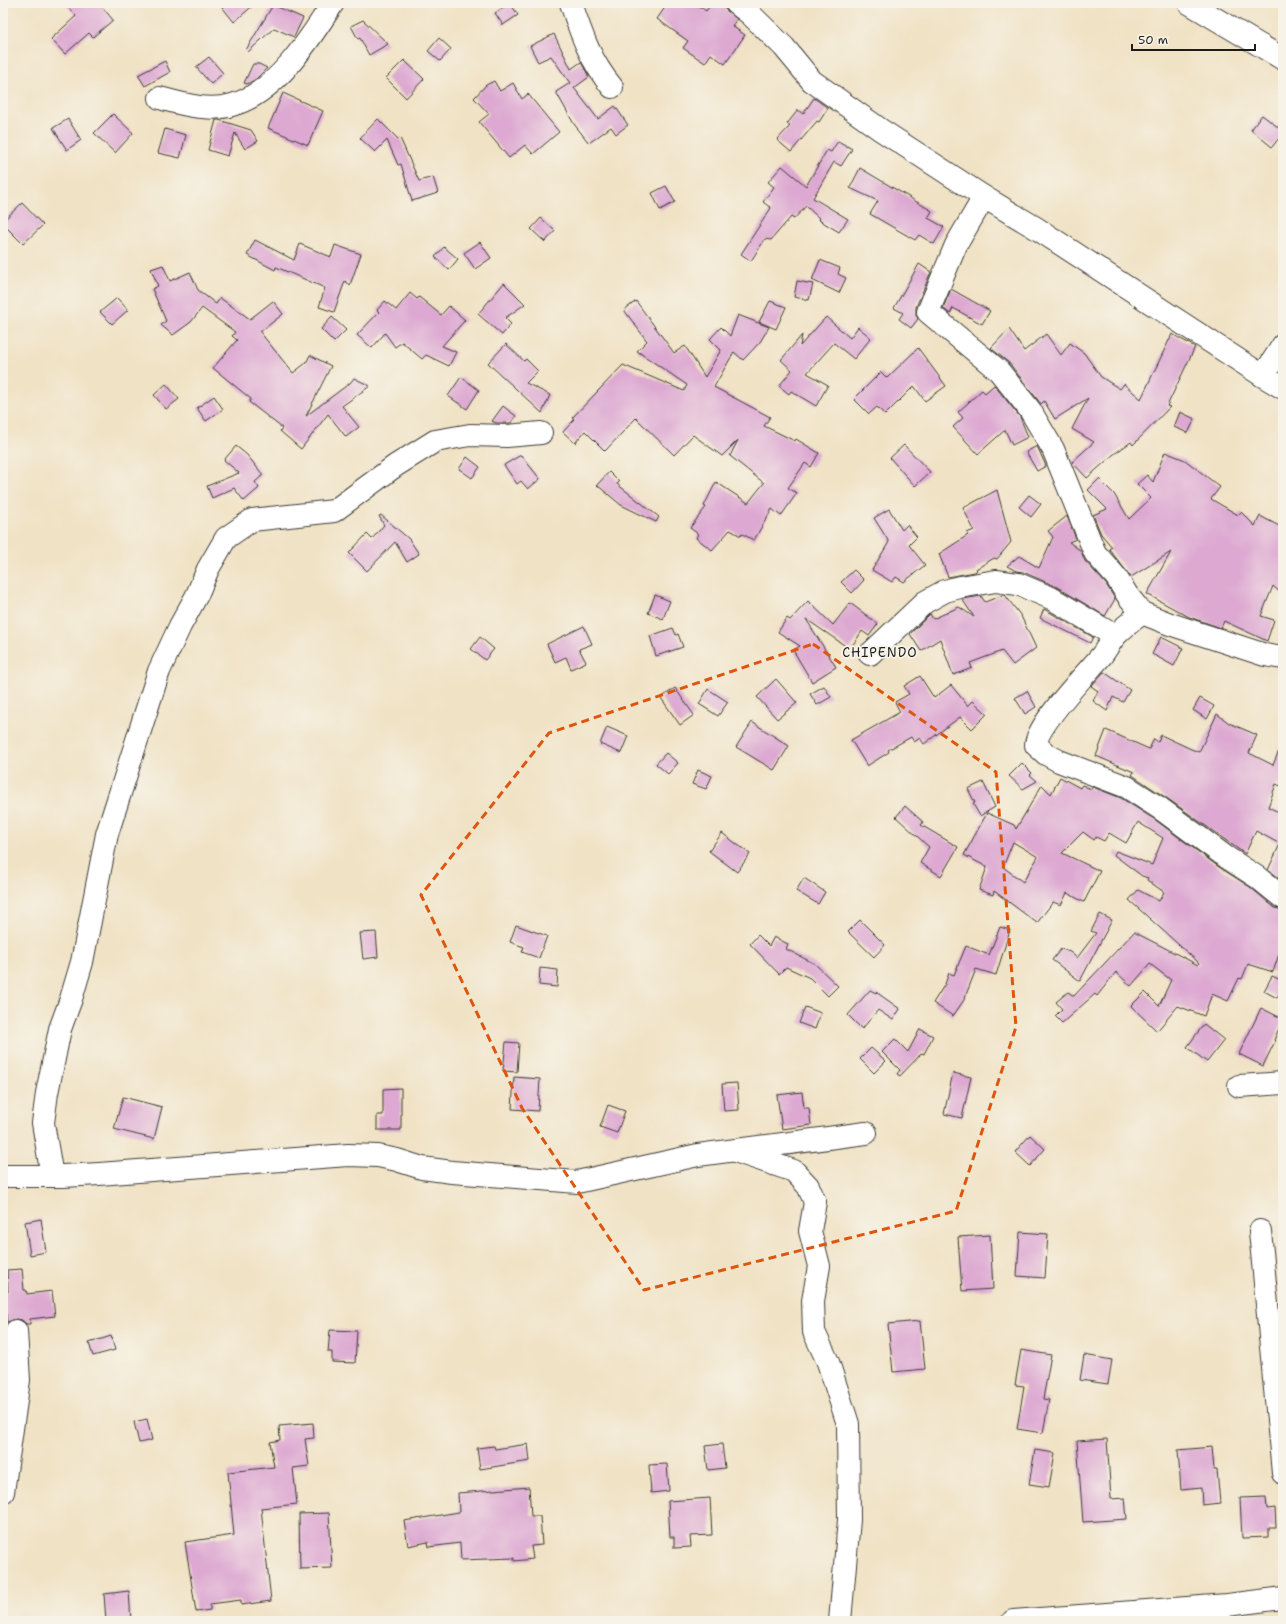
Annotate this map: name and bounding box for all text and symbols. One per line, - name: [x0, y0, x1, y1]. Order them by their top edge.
- scale bar: [1132, 26, 1255, 52]
- text: 50 m: [1138, 32, 1168, 48]
- district label: CHIPENDO: [842, 644, 918, 661]

